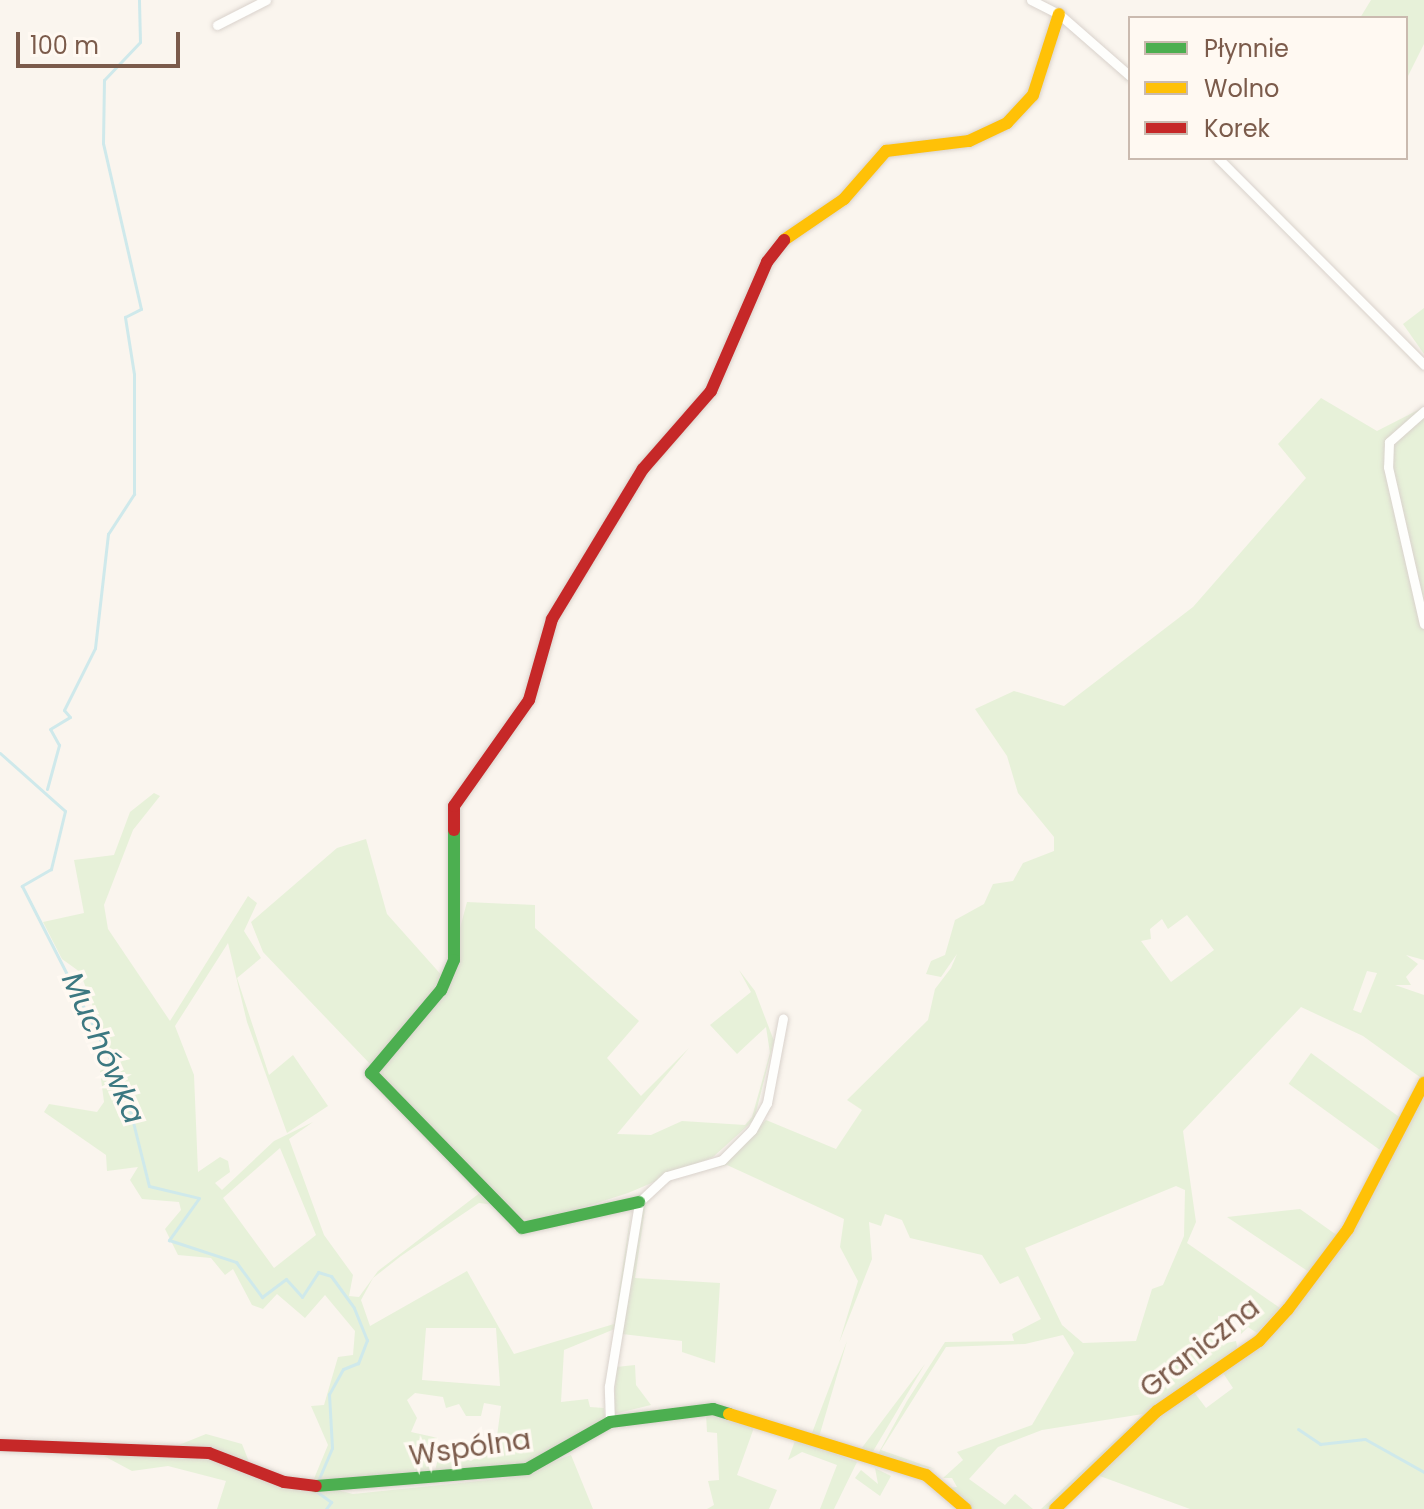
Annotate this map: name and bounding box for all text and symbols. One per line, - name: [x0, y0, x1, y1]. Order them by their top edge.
- scale bar: [20, 16, 184, 66]
- legend: [1128, 16, 1408, 160]
- text: 100 m: [30, 29, 99, 62]
- text: Płynnie: [1204, 32, 1289, 65]
- text: Wolno: [1204, 72, 1279, 105]
- text: Korek: [1204, 112, 1270, 145]
- water label: Muchówka: [54, 967, 152, 1129]
- street label: Graniczna: [1133, 1291, 1267, 1405]
- street label: Wspólna: [407, 1423, 533, 1473]

